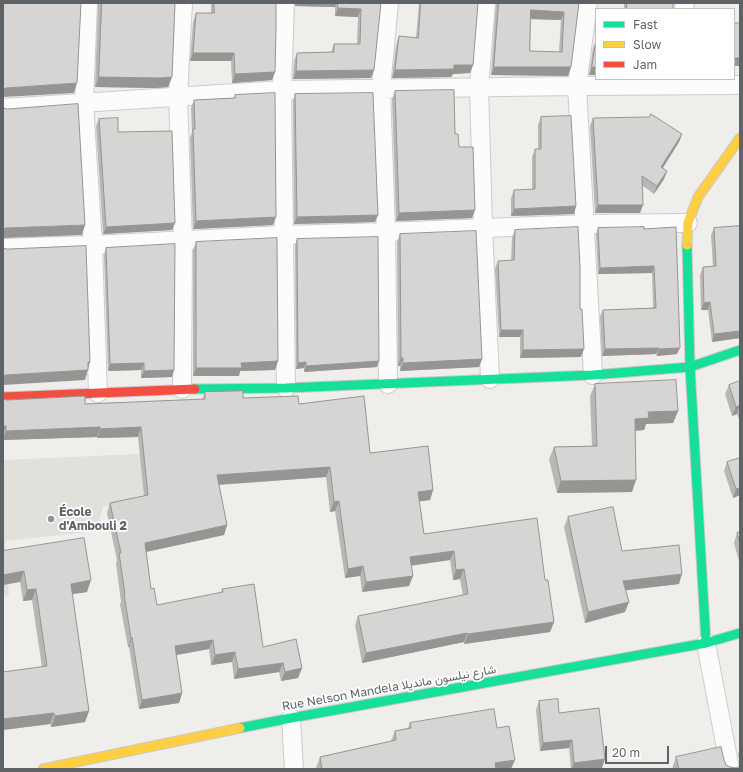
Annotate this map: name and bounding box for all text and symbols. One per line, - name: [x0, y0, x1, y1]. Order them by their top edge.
- legend: [595, 8, 735, 80]
- text: Fast: [633, 17, 658, 32]
- text: Slow: [633, 37, 661, 52]
- text: Jam: [633, 57, 657, 72]
- place label: École d'Ambouli 2: [59, 505, 127, 533]
- marker: École d'Ambouli 2: [46, 514, 56, 524]
- street label: Rue Nelson Mandela شارع نيلسون مانديلا: [281, 662, 497, 714]
- scale bar: [607, 738, 671, 764]
- text: 20 m: [612, 745, 640, 760]

